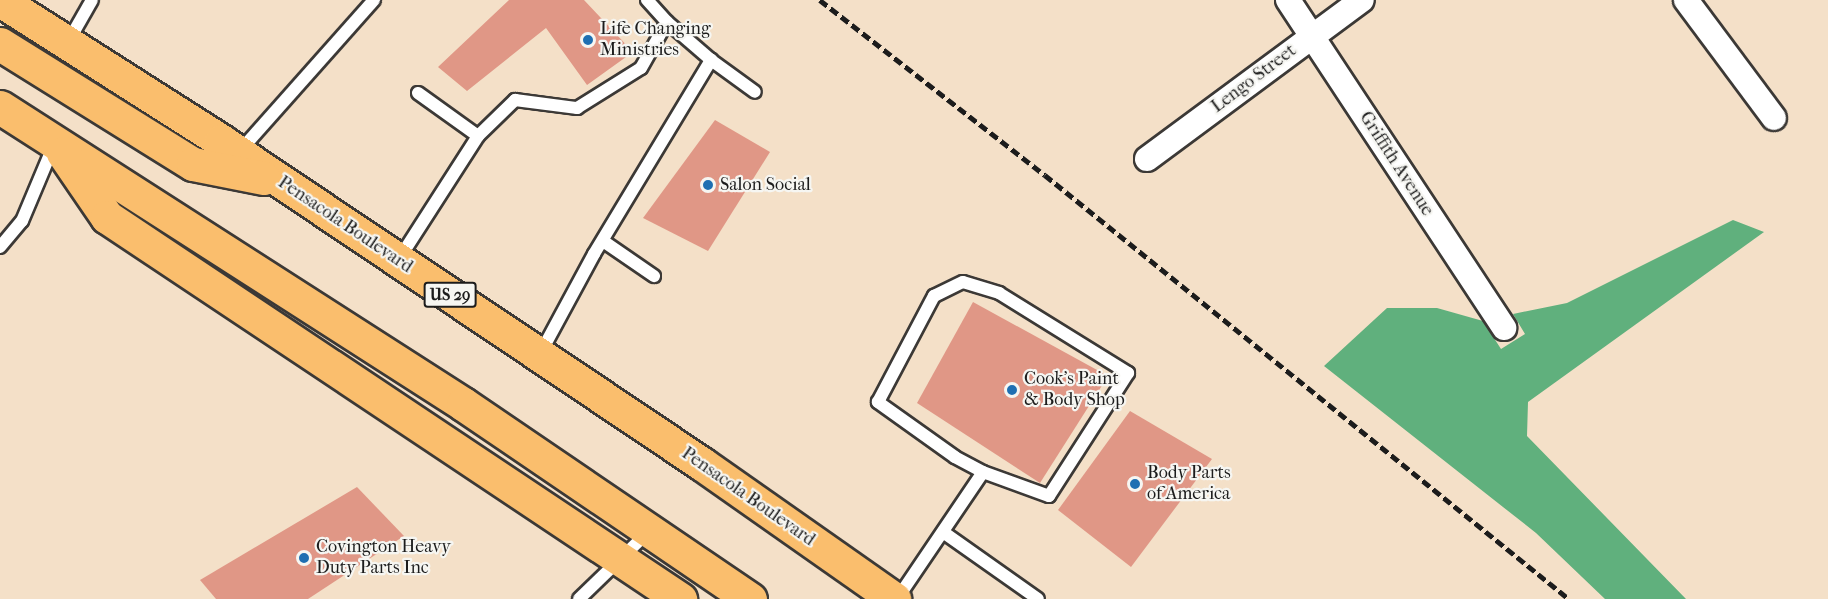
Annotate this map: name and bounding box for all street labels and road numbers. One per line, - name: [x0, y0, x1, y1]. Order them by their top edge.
- street label: Lengo Street: [1207, 40, 1301, 118]
- street label: Griffith Avenue: [1354, 108, 1438, 220]
- street label: Pensacola Boulevard: [274, 172, 416, 278]
- road number: US 29: [423, 282, 477, 308]
- street label: Pensacola Boulevard: [677, 443, 819, 551]

